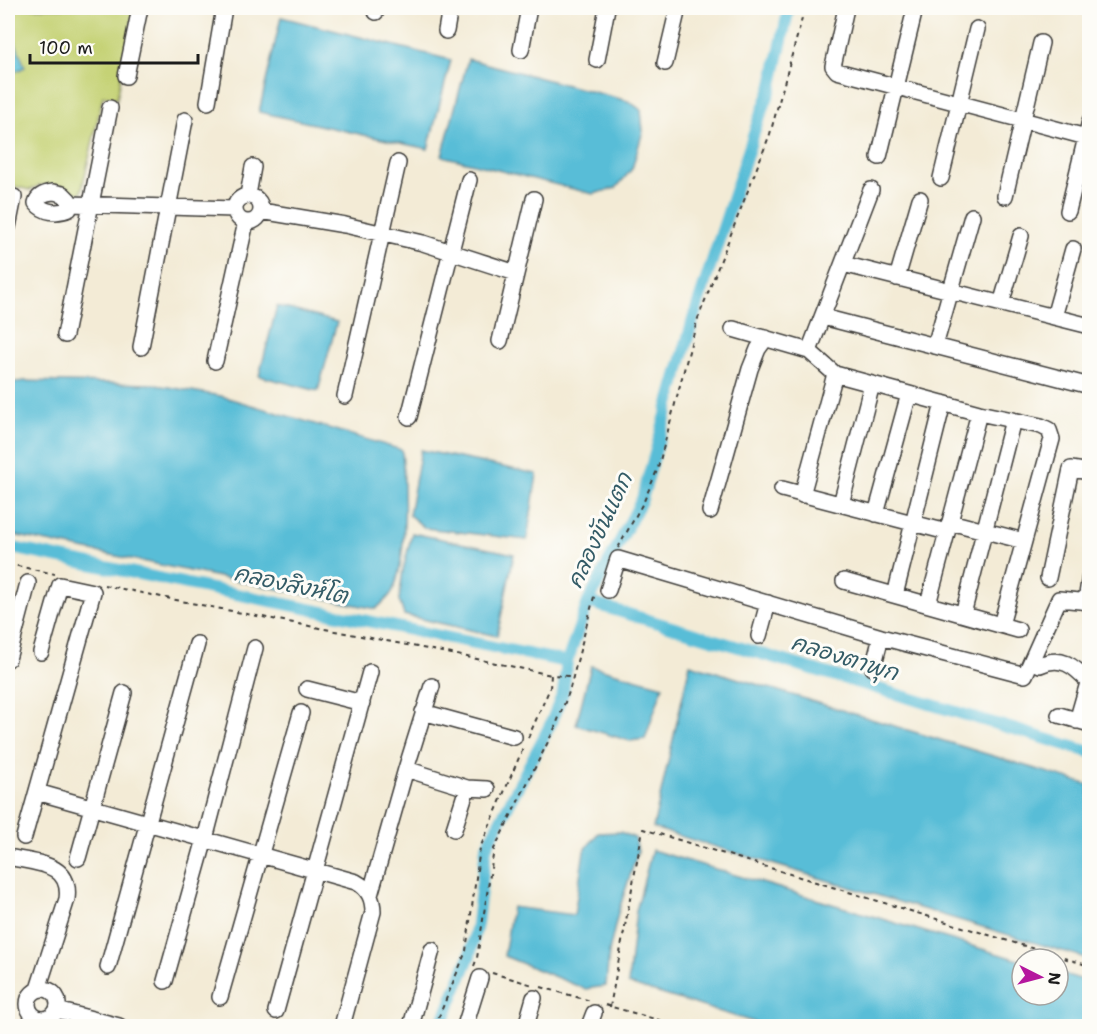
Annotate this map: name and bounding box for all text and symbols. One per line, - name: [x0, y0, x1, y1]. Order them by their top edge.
- scale bar: [30, 27, 198, 65]
- text: 100 m: [39, 36, 93, 60]
- water label: คลองขันแตก: [560, 466, 640, 593]
- water label: คลองสิงห์โต: [231, 558, 352, 611]
- water label: คลองตาพุก: [787, 628, 903, 690]
- north arrow: [1010, 947, 1070, 1007]
- text: N: [1043, 971, 1066, 986]

